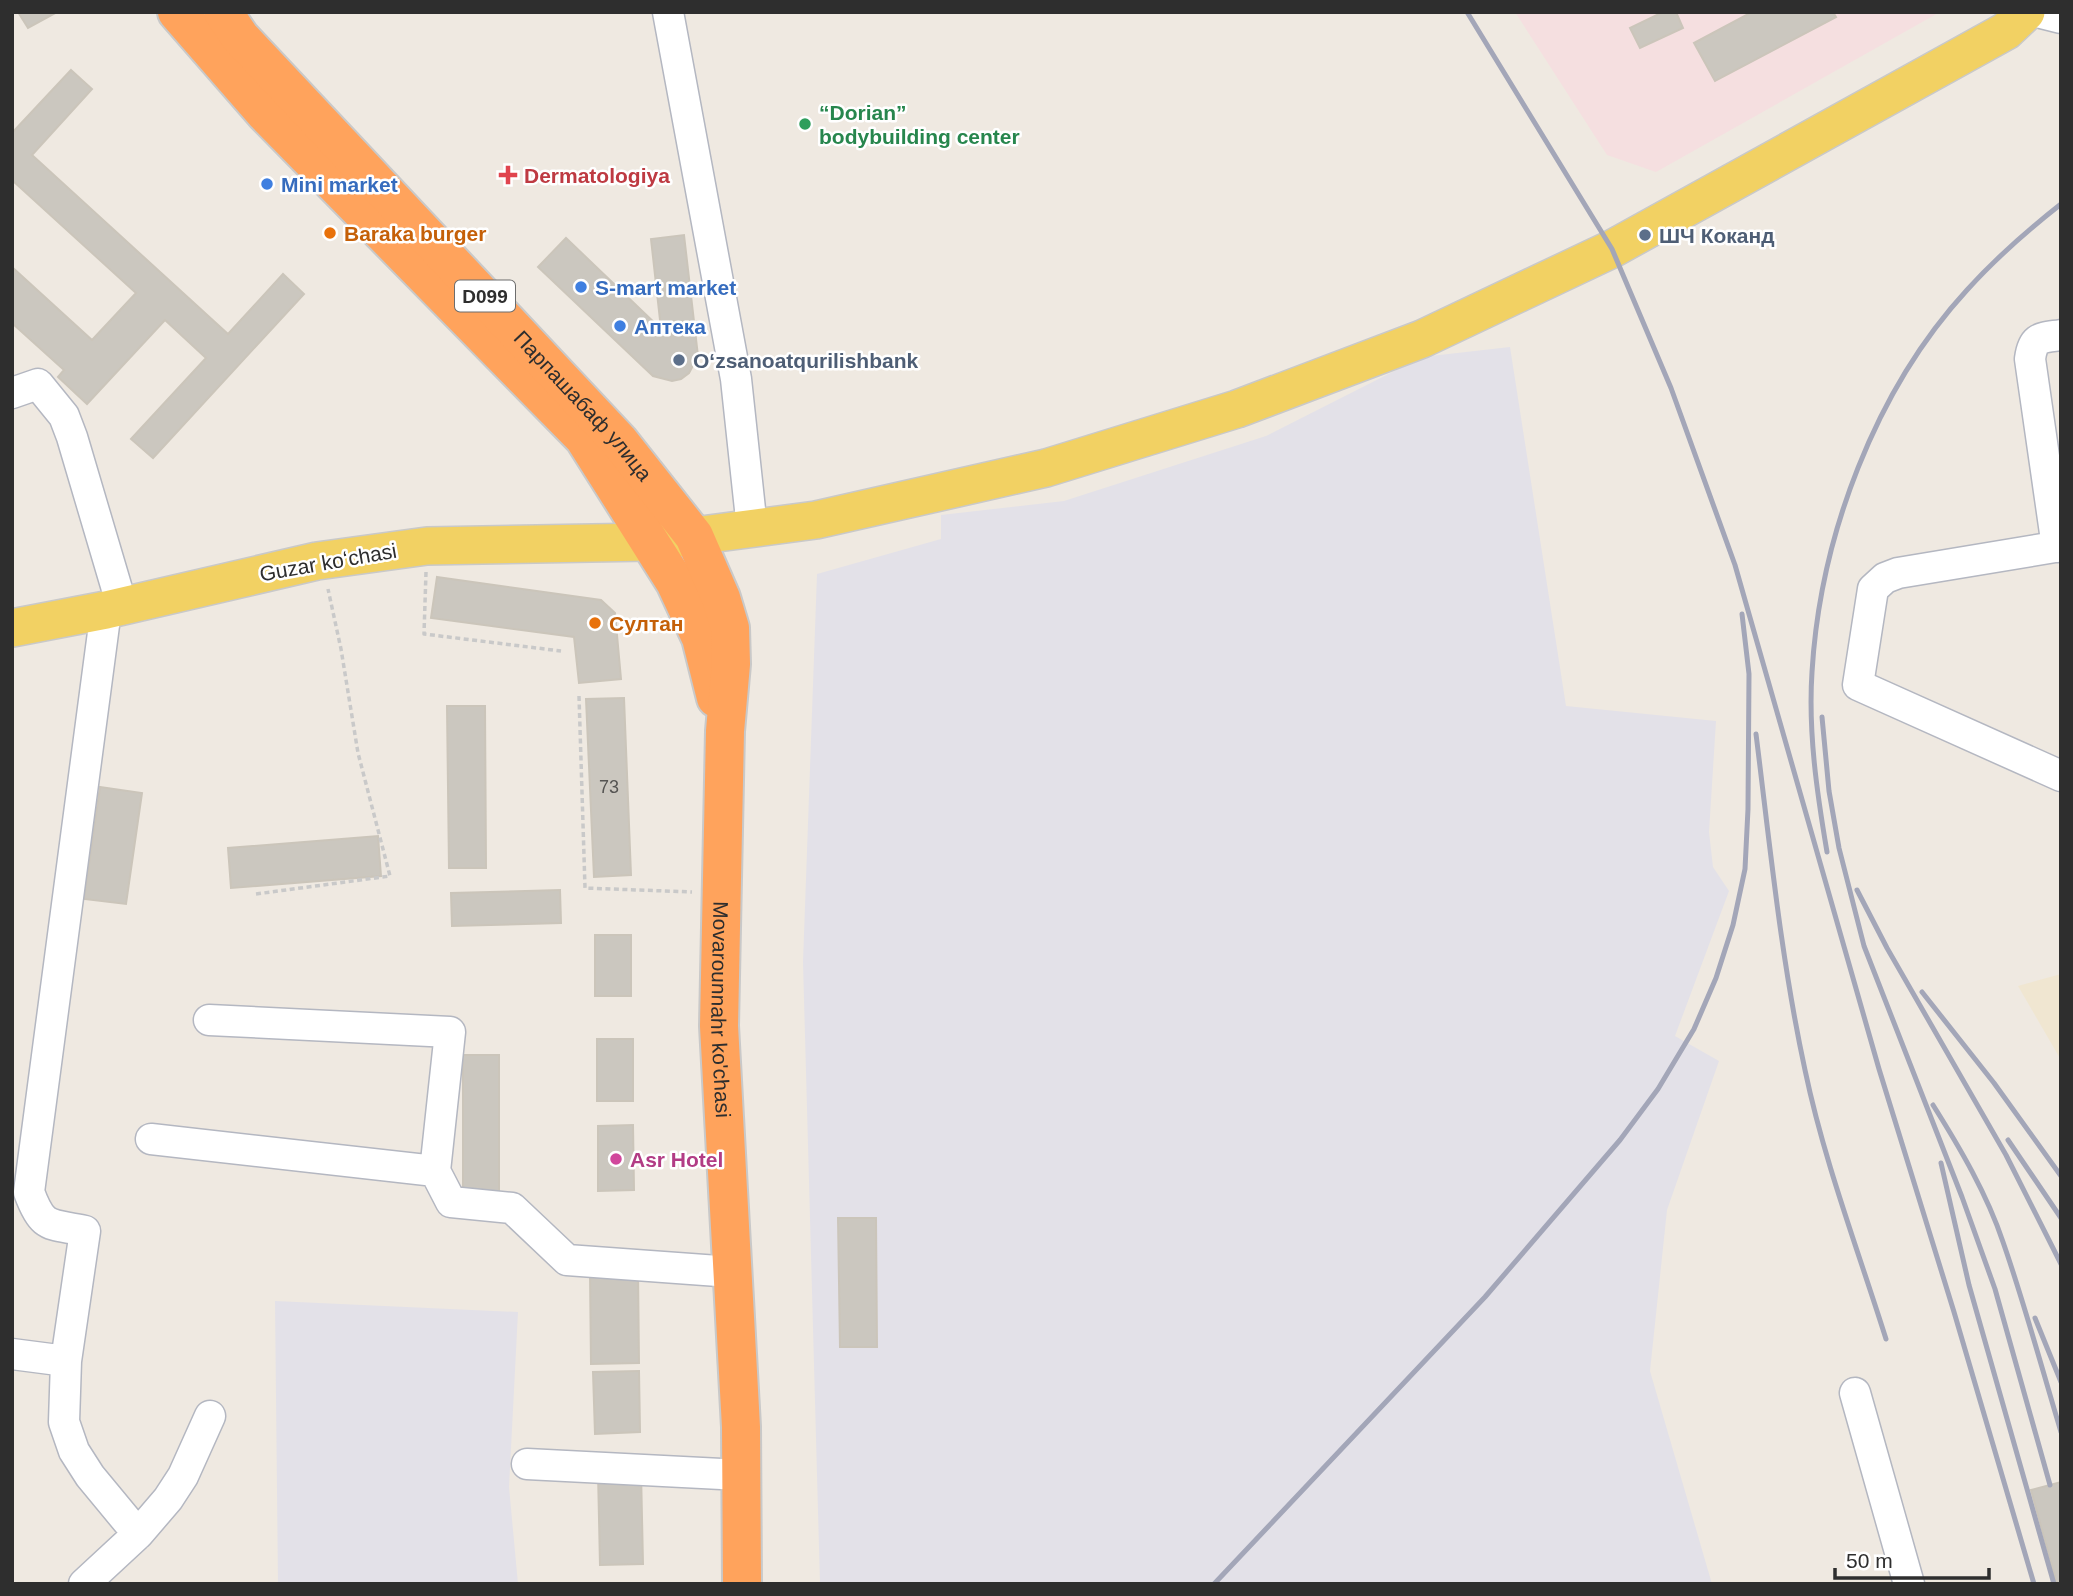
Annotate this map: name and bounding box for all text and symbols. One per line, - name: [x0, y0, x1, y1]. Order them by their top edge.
- place label: “Dorian” bodybuilding center: [819, 101, 1020, 148]
- marker: “Dorian” bodybuilding center: [797, 116, 813, 132]
- place label: Dermatologiya: [524, 164, 670, 187]
- marker: Dermatologiya: [498, 165, 518, 185]
- place label: Mini market: [281, 173, 398, 196]
- marker: Mini market: [259, 176, 275, 192]
- place label: Baraka burger: [344, 222, 486, 245]
- place label: ШЧ Коканд: [1659, 224, 1775, 247]
- marker: Baraka burger: [322, 225, 338, 241]
- marker: ШЧ Коканд: [1637, 227, 1653, 243]
- place label: S-mart market: [595, 276, 736, 299]
- marker: S-mart market: [573, 279, 589, 295]
- road number: D099: [455, 280, 515, 312]
- place label: Аптека: [634, 315, 706, 338]
- marker: Аптека: [612, 318, 628, 334]
- street label: Парпашабаф улица: [510, 326, 657, 485]
- place label: Oʻzsanoatqurilishbank: [693, 349, 919, 372]
- marker: Oʻzsanoatqurilishbank: [671, 352, 687, 368]
- street label: Guzar koʻchasi: [258, 539, 398, 585]
- place label: Султан: [609, 612, 684, 635]
- marker: Султан: [587, 615, 603, 631]
- house number: 73: [599, 777, 619, 797]
- street label: Movarounnahr ko'chasi: [707, 901, 736, 1118]
- place label: Asr Hotel: [630, 1148, 723, 1171]
- marker: Asr Hotel: [608, 1151, 624, 1167]
- scale bar: [1835, 1536, 1989, 1580]
- text: 50 m: [1846, 1549, 1893, 1572]

